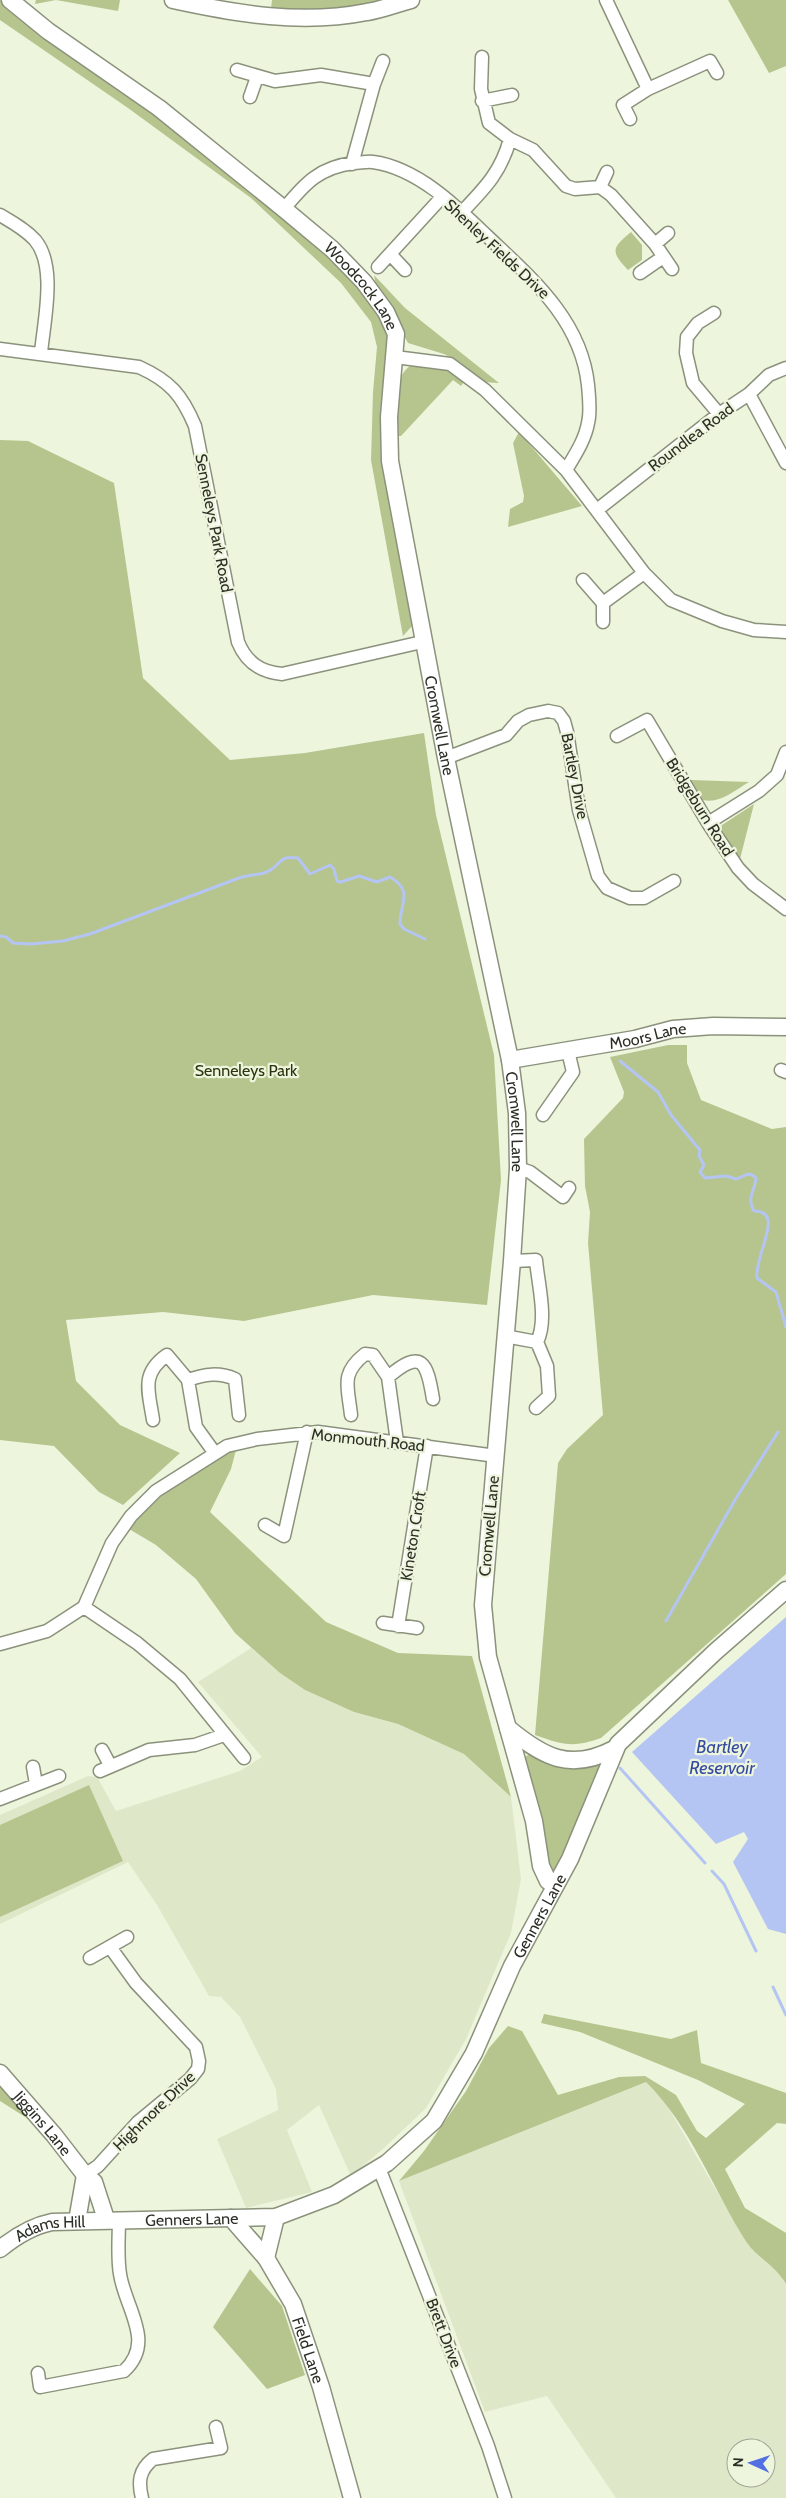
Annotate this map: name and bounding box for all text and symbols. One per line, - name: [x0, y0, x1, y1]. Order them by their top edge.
- street label: Shenley Fields Drive: [440, 195, 554, 303]
- street label: Woodcock Lane: [321, 238, 402, 333]
- street label: Roundlea Road: [644, 399, 738, 475]
- street label: Senneleys Park Road: [191, 452, 237, 594]
- street label: Cromwell Lane: [421, 674, 459, 777]
- street label: Bartley Drive: [557, 731, 593, 821]
- street label: Bridgeburn Road: [662, 754, 738, 860]
- street label: Moors Lane: [608, 1019, 687, 1053]
- park label: Senneleys Park: [195, 1061, 298, 1080]
- street label: Cromwell Lane: [502, 1070, 528, 1173]
- street label: Monmouth Road: [310, 1425, 426, 1455]
- street label: Cromwell Lane: [475, 1475, 503, 1577]
- street label: Kineton Croft: [397, 1489, 430, 1582]
- water label: Bartley Reservoir: [689, 1736, 756, 1779]
- street label: Genners Lane: [509, 1870, 570, 1961]
- street label: Highmore Drive: [109, 2067, 199, 2155]
- street label: Jiggins Lane: [10, 2086, 76, 2159]
- street label: Genners Lane: [145, 2208, 239, 2229]
- street label: Adams Hill: [11, 2212, 86, 2245]
- street label: Brett Drive: [422, 2296, 466, 2370]
- street label: Field Lane: [288, 2314, 329, 2386]
- north arrow: [726, 2438, 776, 2488]
- text: N: [729, 2457, 747, 2468]

